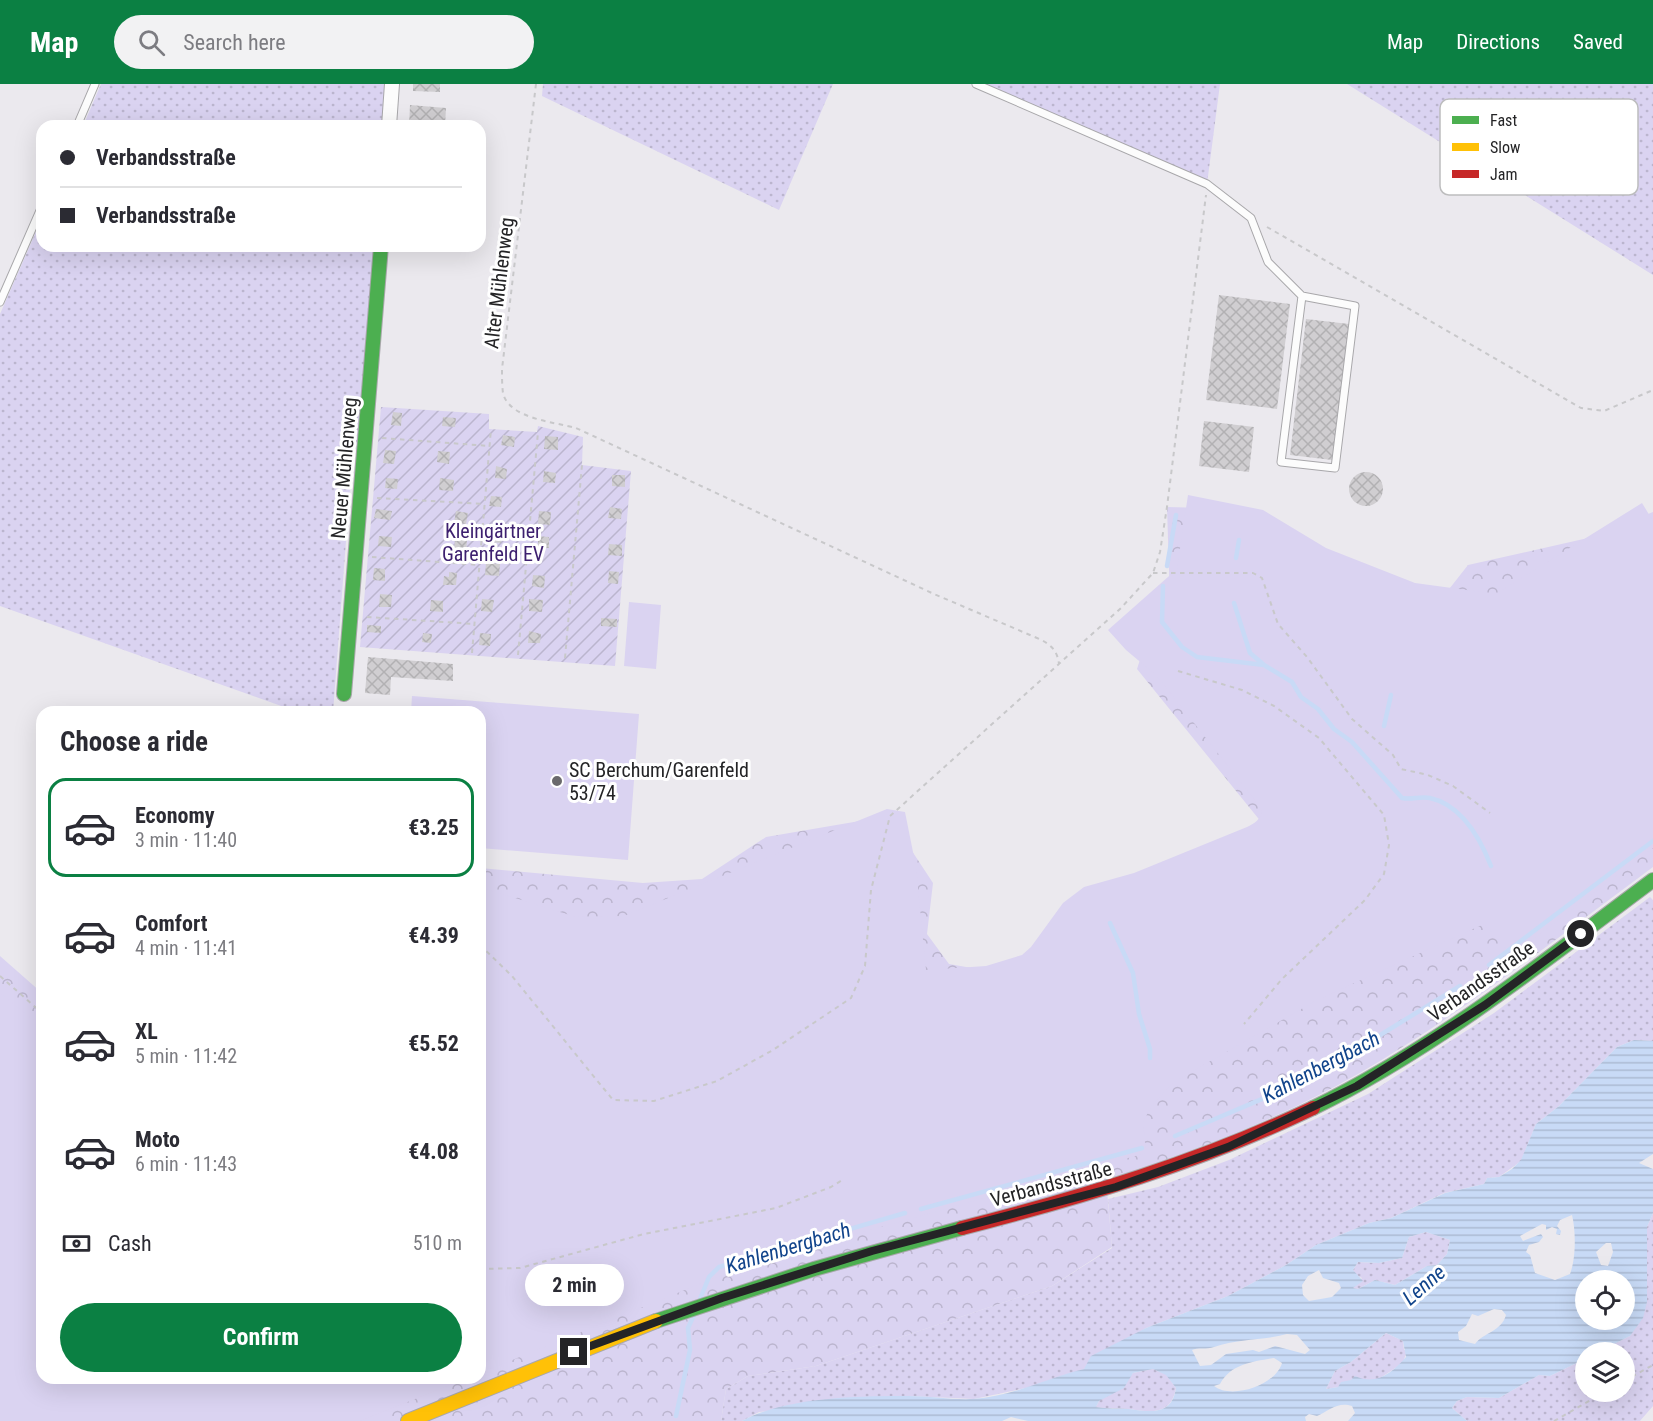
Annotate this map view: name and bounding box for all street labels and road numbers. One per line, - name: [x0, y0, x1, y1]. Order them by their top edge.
- street label: Alter Mühlenweg: [479, 216, 519, 350]
- street label: Neuer Mühlenweg: [326, 396, 362, 540]
- street label: Verbandsstraße: [1423, 935, 1539, 1027]
- street label: Verbandsstraße: [988, 1156, 1114, 1212]

